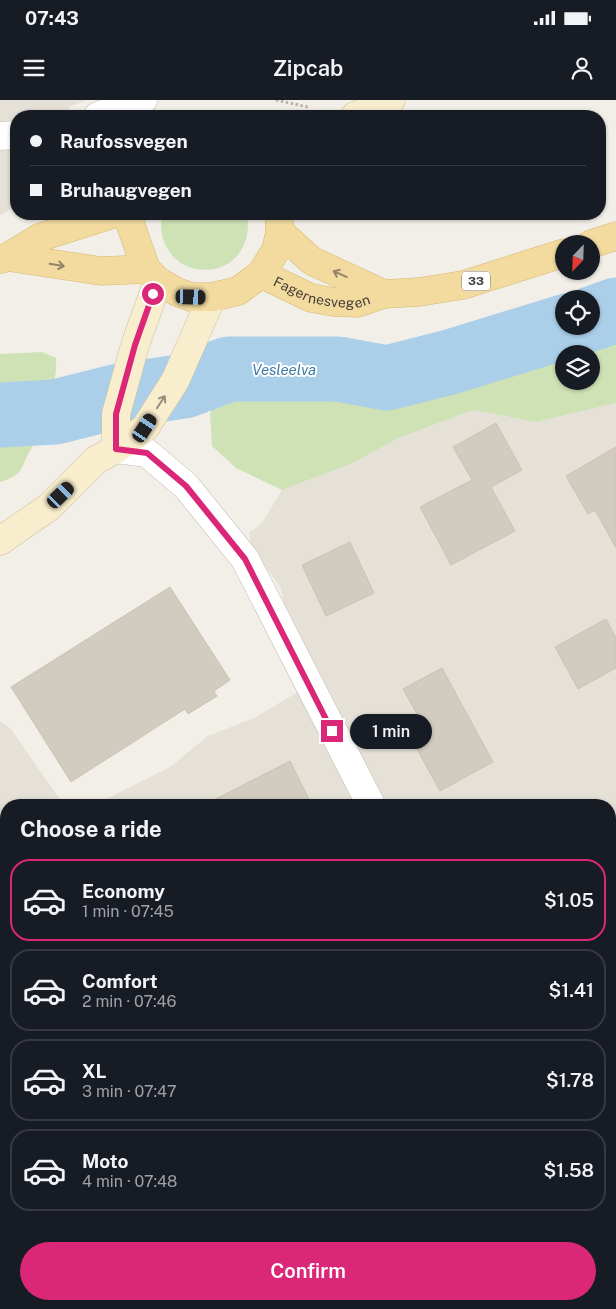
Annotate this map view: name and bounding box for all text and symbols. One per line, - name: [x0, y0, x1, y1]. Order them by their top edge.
- text: 07:43: [25, 7, 79, 29]
- icon: menu: [20, 54, 48, 82]
- icon: person: [568, 54, 596, 82]
- text: Zipcab: [273, 55, 343, 81]
- text: Raufossvegen: [60, 130, 188, 152]
- text: Bruhaugvegen: [60, 179, 192, 201]
- north arrow: [555, 235, 600, 280]
- map controls: [555, 235, 600, 390]
- one-way arrow: [48, 260, 64, 270]
- one-way arrow: [333, 268, 348, 278]
- road number: 33: [462, 272, 490, 290]
- street label: Fagernesvegen: [271, 273, 372, 311]
- route start: [142, 283, 164, 305]
- car: [175, 289, 206, 305]
- button: locate: [555, 290, 600, 335]
- button: layers: [555, 345, 600, 390]
- water label: Vesleelva: [252, 361, 316, 378]
- one-way arrow: [156, 395, 167, 409]
- car: [130, 411, 159, 445]
- car: [44, 479, 77, 511]
- callout: 1 min: [350, 714, 432, 748]
- route end: [321, 720, 343, 742]
- text: 1 min: [372, 722, 410, 741]
- text: Choose a ride: [20, 816, 162, 842]
- icon: car: [22, 878, 67, 923]
- text: Economy: [82, 880, 165, 902]
- text: $1.05: [544, 889, 594, 911]
- text: 1 min · 07:45: [82, 902, 174, 921]
- icon: car: [22, 968, 67, 1013]
- text: Comfort: [82, 970, 158, 992]
- text: $1.41: [548, 979, 594, 1001]
- text: 2 min · 07:46: [82, 992, 177, 1011]
- icon: car: [22, 1058, 67, 1103]
- text: XL: [82, 1060, 107, 1082]
- text: $1.78: [546, 1069, 594, 1091]
- text: 3 min · 07:47: [82, 1082, 177, 1101]
- icon: car: [22, 1148, 67, 1193]
- text: Moto: [82, 1150, 128, 1172]
- text: $1.58: [543, 1159, 594, 1181]
- text: 4 min · 07:48: [82, 1172, 177, 1191]
- button: Confirm: [20, 1242, 596, 1300]

